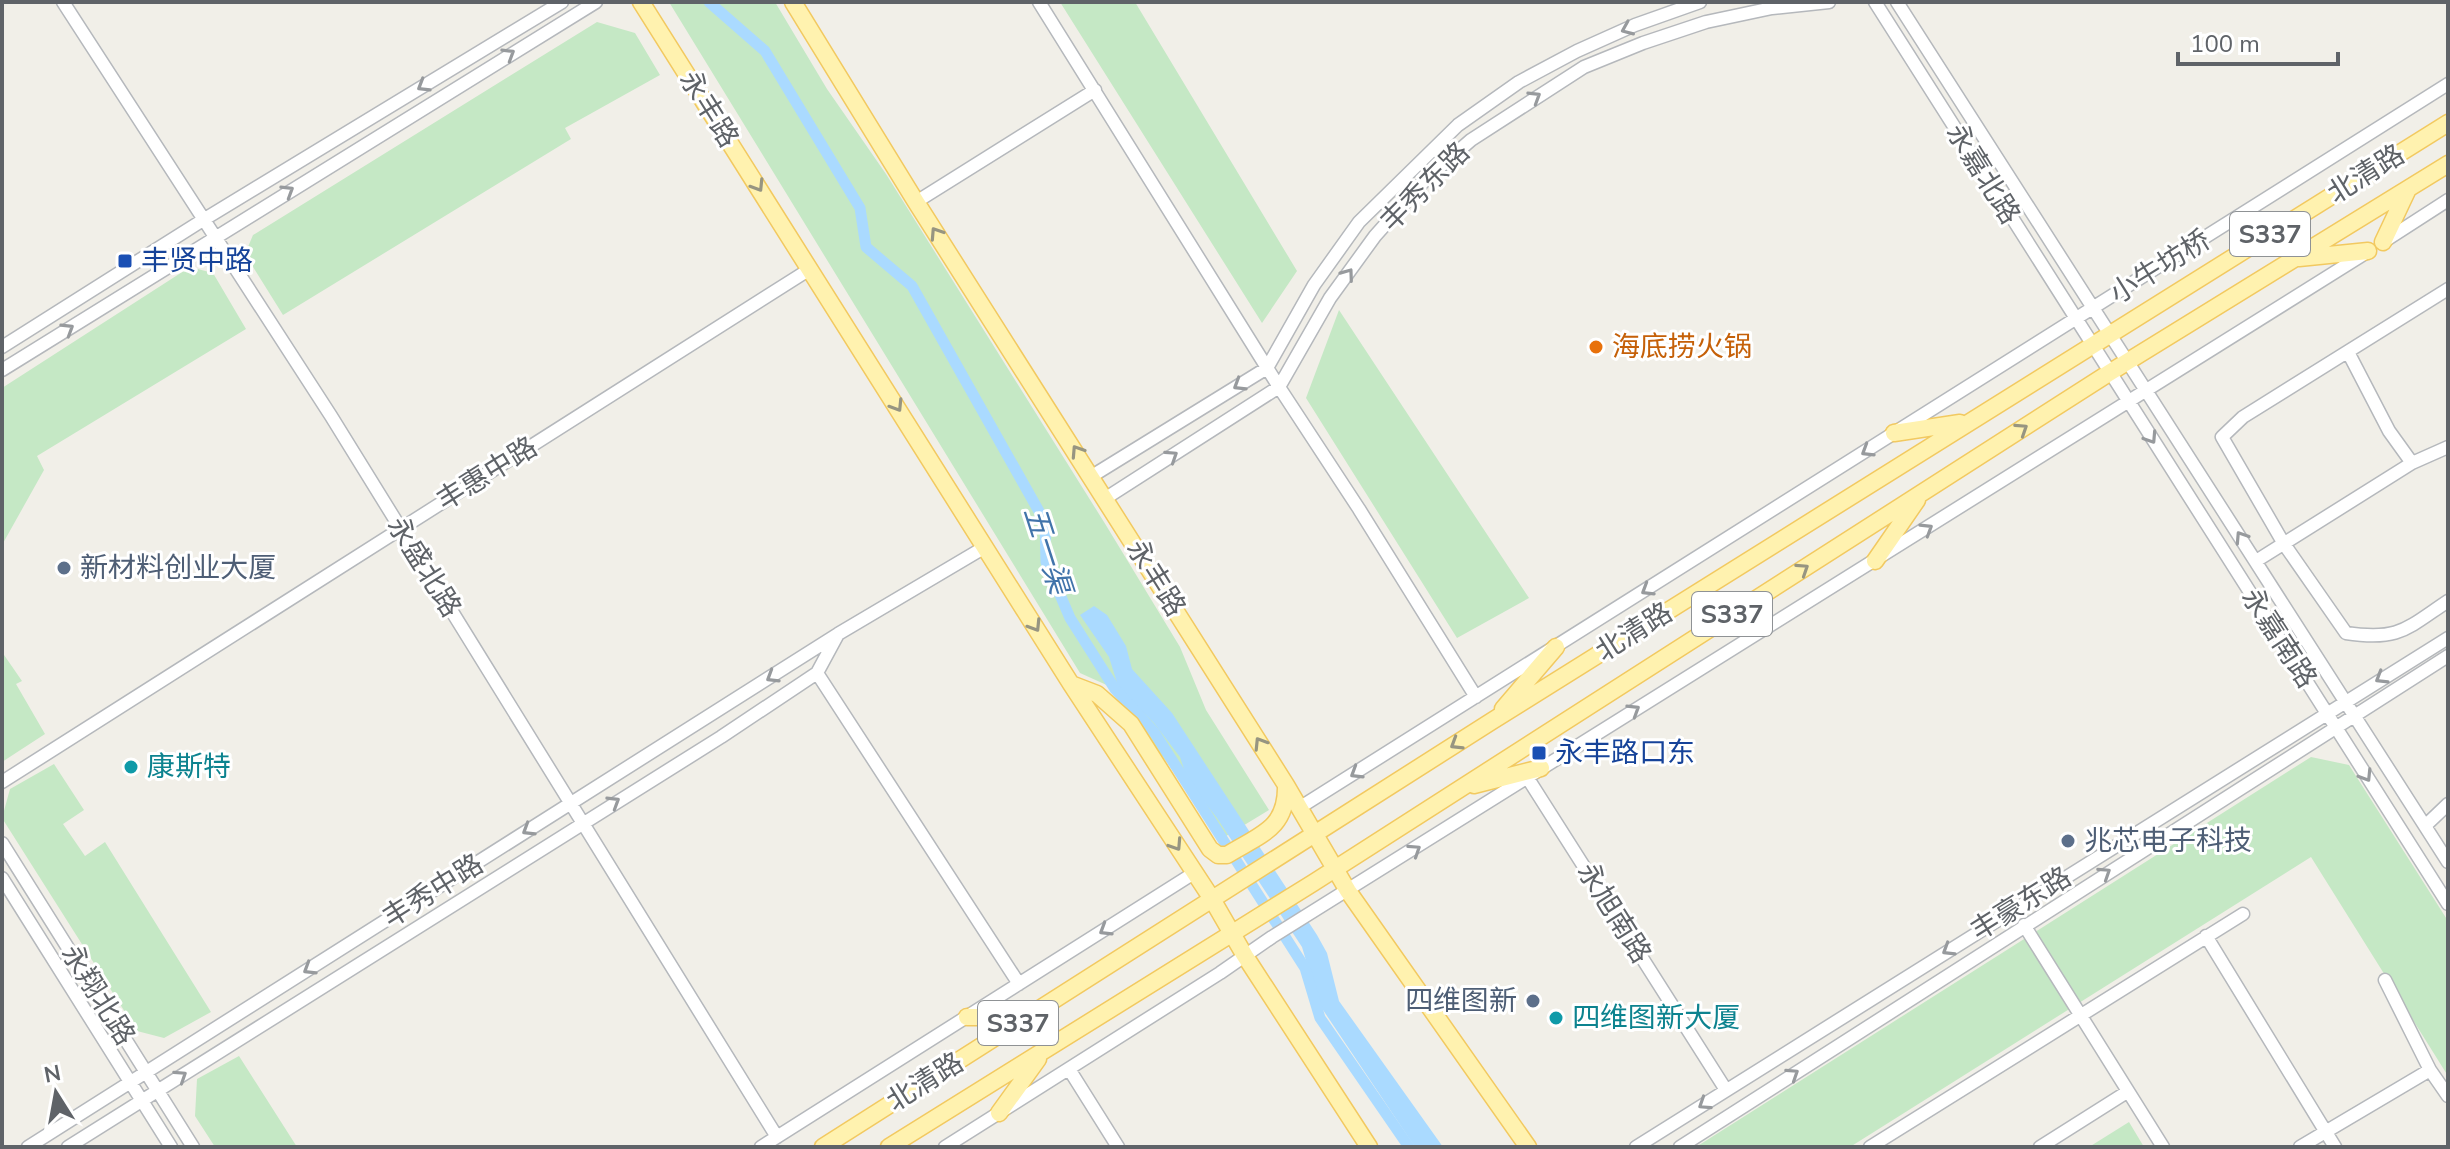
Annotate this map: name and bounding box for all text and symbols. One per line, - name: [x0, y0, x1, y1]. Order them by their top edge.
- scale bar: [2178, 16, 2338, 66]
- one-way arrow: [1621, 19, 1635, 36]
- text: 100 m: [2190, 28, 2260, 60]
- one-way arrow: [500, 48, 515, 64]
- street label: 永丰路: [671, 63, 747, 155]
- one-way arrow: [417, 76, 432, 92]
- one-way arrow: [1526, 91, 1541, 106]
- street label: 永嘉北路: [1937, 116, 2029, 232]
- street label: 丰秀东路: [1372, 134, 1478, 240]
- street label: 北清路: [2320, 136, 2412, 212]
- one-way arrow: [748, 178, 763, 192]
- one-way arrow: [279, 185, 294, 200]
- road number: S337: [2230, 212, 2310, 256]
- street label: 小牛坊桥: [2102, 221, 2218, 313]
- one-way arrow: [931, 227, 946, 242]
- place label: 丰贤中路: [141, 242, 253, 280]
- marker: 丰贤中路: [116, 252, 134, 270]
- one-way arrow: [1338, 268, 1353, 282]
- one-way arrow: [59, 323, 74, 338]
- place label: 海底捞火锅: [1612, 328, 1752, 366]
- marker: 海底捞火锅: [1587, 338, 1605, 356]
- one-way arrow: [1233, 376, 1248, 391]
- one-way arrow: [887, 397, 902, 412]
- one-way arrow: [2013, 423, 2028, 438]
- street label: 丰惠中路: [429, 428, 545, 520]
- one-way arrow: [2142, 430, 2157, 444]
- one-way arrow: [1861, 441, 1875, 456]
- one-way arrow: [1071, 446, 1086, 460]
- one-way arrow: [1163, 450, 1178, 465]
- water label: 五一渠: [1014, 501, 1082, 603]
- street label: 永盛北路: [378, 509, 470, 625]
- one-way arrow: [1918, 523, 1932, 538]
- one-way arrow: [2235, 531, 2250, 545]
- street label: 永丰路: [1118, 532, 1194, 624]
- place label: 新材料创业大厦: [80, 549, 276, 587]
- marker: 新材料创业大厦: [55, 559, 73, 577]
- one-way arrow: [1794, 563, 1809, 578]
- one-way arrow: [1641, 580, 1656, 595]
- street label: 永嘉南路: [2233, 581, 2325, 695]
- road number: S337: [1692, 592, 1772, 636]
- street label: 北清路: [1588, 594, 1680, 670]
- one-way arrow: [1026, 617, 1041, 632]
- one-way arrow: [767, 668, 781, 683]
- one-way arrow: [2375, 669, 2390, 684]
- one-way arrow: [1626, 705, 1640, 720]
- place label: 永丰路口东: [1555, 734, 1695, 772]
- one-way arrow: [1450, 735, 1465, 750]
- one-way arrow: [1254, 737, 1269, 752]
- marker: 永丰路口东: [1530, 744, 1548, 762]
- place label: 康斯特: [147, 748, 231, 786]
- marker: 康斯特: [122, 758, 140, 776]
- one-way arrow: [1350, 763, 1365, 778]
- one-way arrow: [2357, 767, 2372, 781]
- one-way arrow: [605, 796, 620, 812]
- one-way arrow: [523, 821, 537, 836]
- place label: 兆芯电子科技: [2084, 822, 2252, 860]
- marker: 兆芯电子科技: [2059, 832, 2077, 850]
- one-way arrow: [1166, 836, 1181, 850]
- one-way arrow: [1406, 844, 1421, 859]
- street label: 丰秀中路: [375, 845, 491, 937]
- street label: 永旭南路: [1568, 855, 1660, 971]
- street label: 丰豪东路: [1963, 858, 2079, 950]
- one-way arrow: [2097, 868, 2111, 883]
- one-way arrow: [1099, 920, 1114, 935]
- street label: 永翔北路: [52, 937, 144, 1053]
- one-way arrow: [1942, 941, 1956, 956]
- one-way arrow: [303, 959, 317, 974]
- place label: 四维图新: [1405, 982, 1517, 1020]
- marker: 四维图新: [1524, 992, 1542, 1010]
- place label: 四维图新大厦: [1572, 999, 1740, 1037]
- road number: S337: [978, 1001, 1058, 1045]
- marker: 四维图新大厦: [1547, 1009, 1565, 1027]
- street label: 北清路: [879, 1044, 971, 1120]
- north arrow: [16, 1053, 96, 1133]
- text: N: [41, 1058, 63, 1091]
- one-way arrow: [1784, 1069, 1798, 1084]
- one-way arrow: [173, 1071, 187, 1086]
- one-way arrow: [1698, 1094, 1713, 1109]

